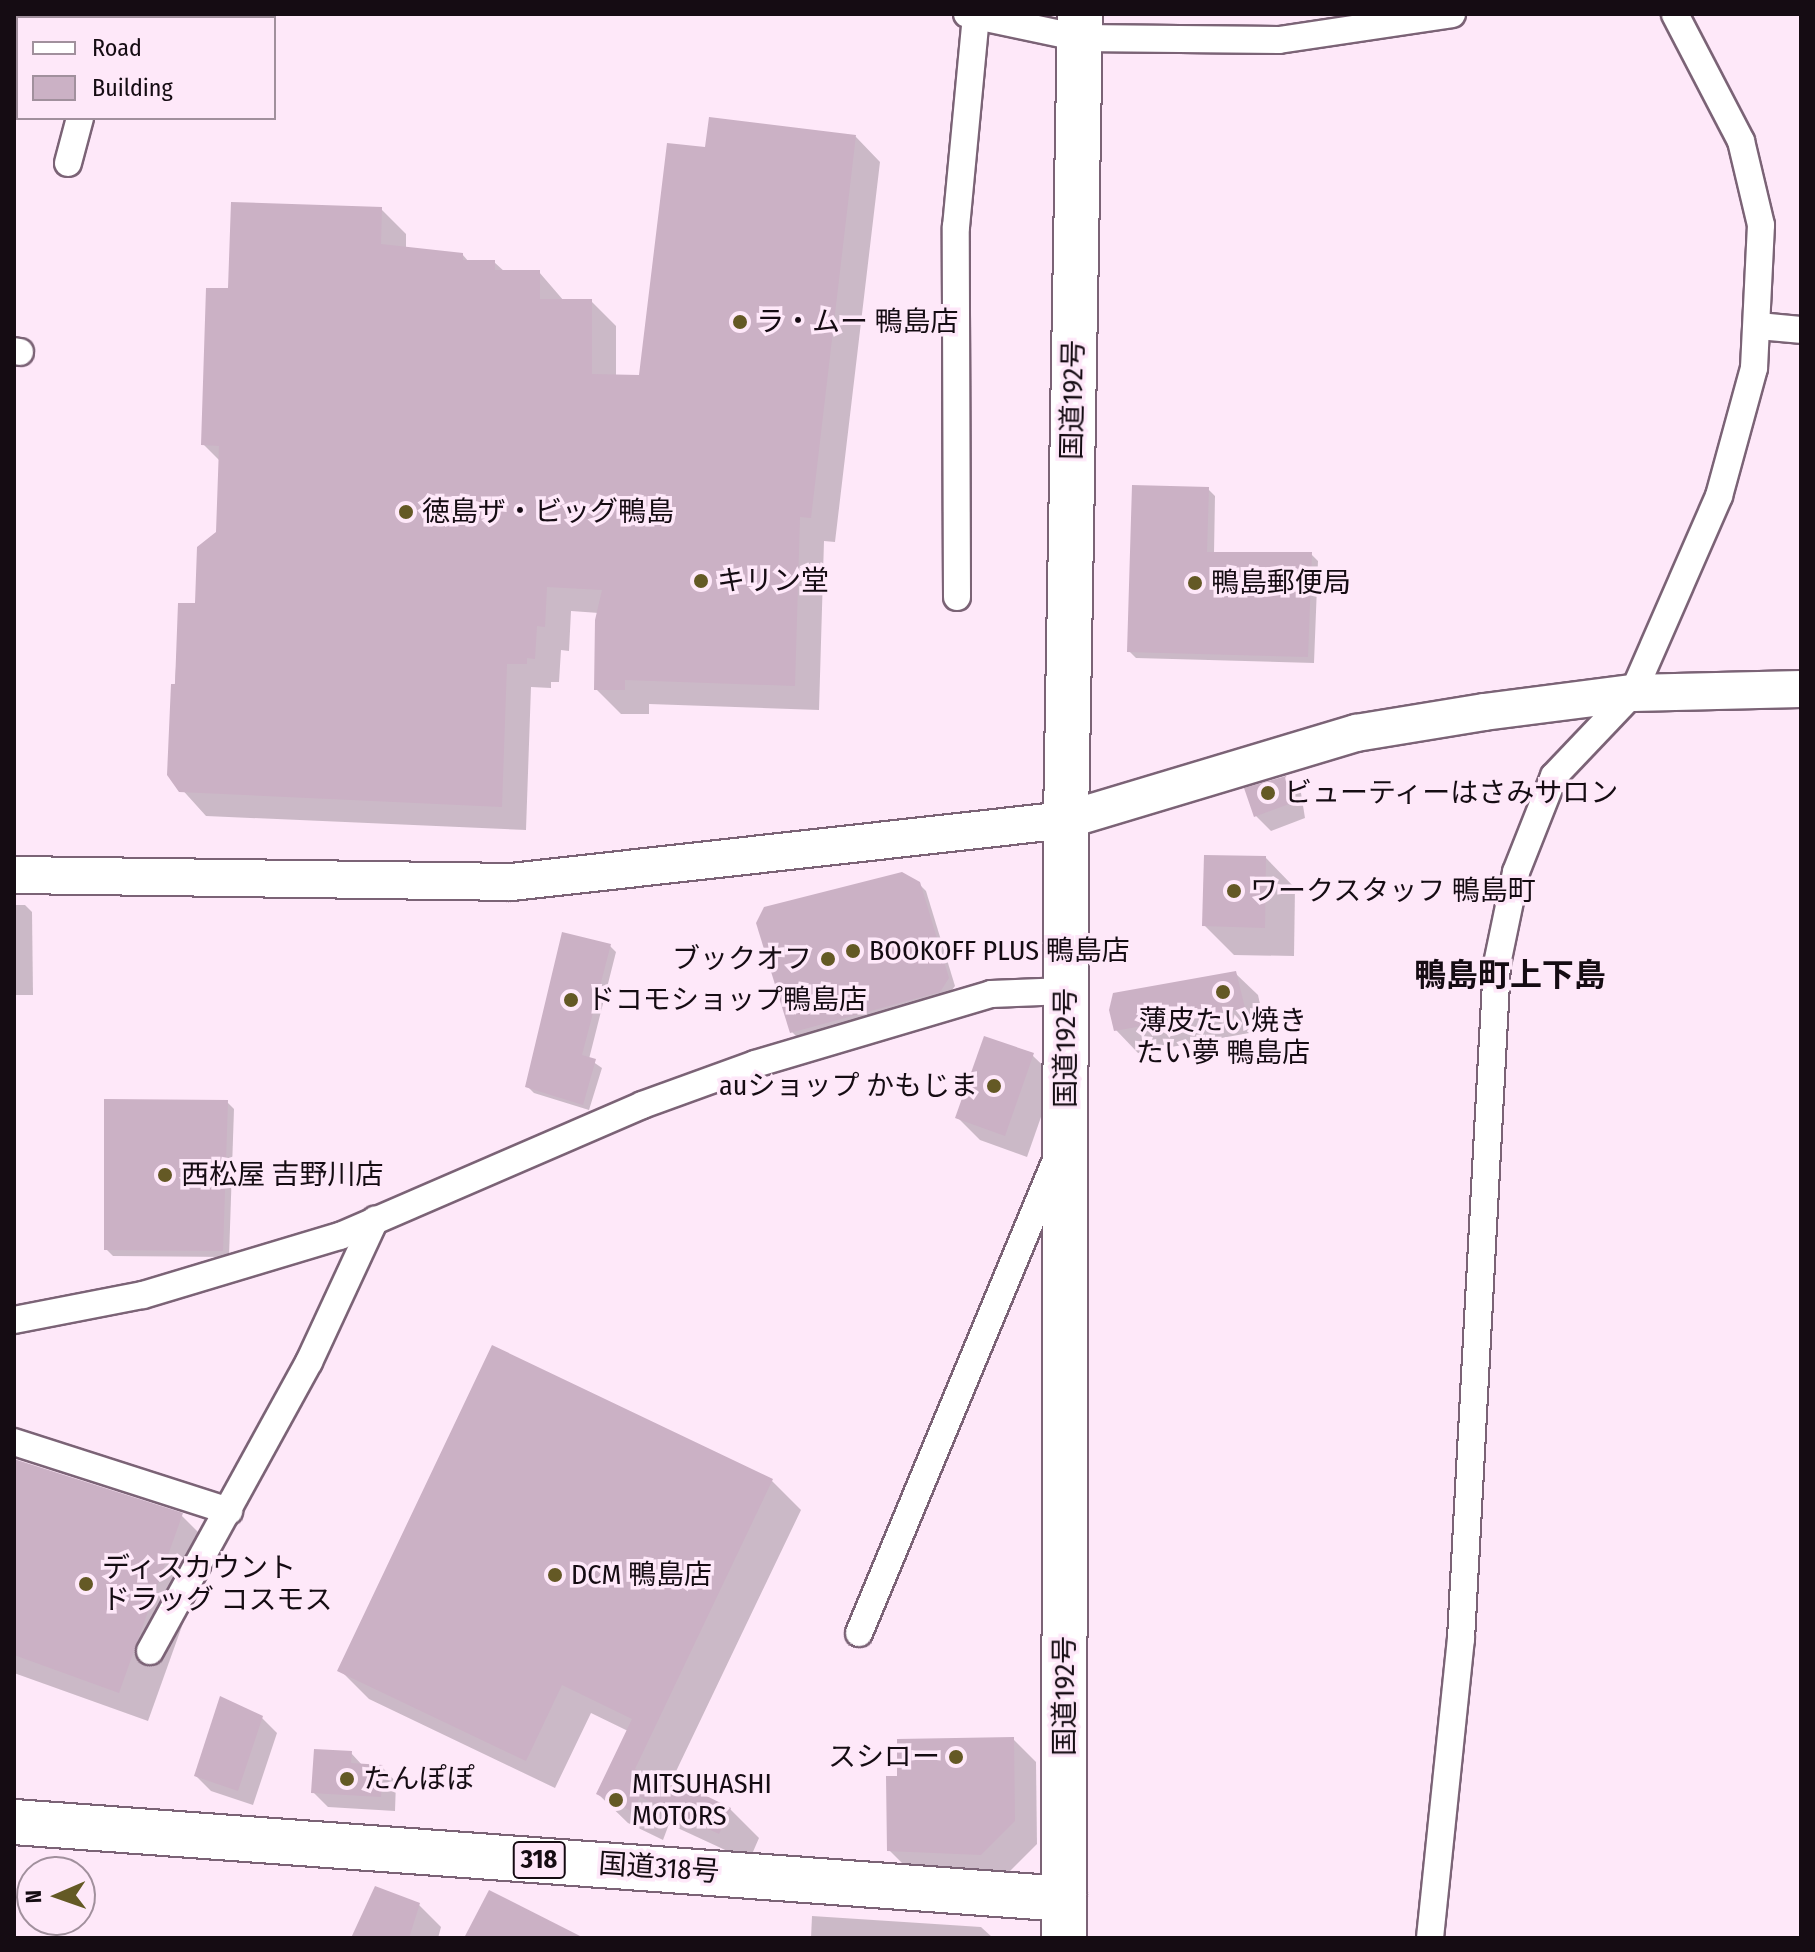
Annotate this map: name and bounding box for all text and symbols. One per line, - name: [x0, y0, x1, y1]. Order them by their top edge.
- legend: [16, 16, 276, 120]
- text: Road: [92, 34, 142, 62]
- text: Building: [92, 74, 173, 102]
- place label: ラ・ムー 鴨島店: [756, 305, 959, 339]
- marker: ラ・ムー 鴨島店: [731, 313, 749, 331]
- street label: 国道192号: [1055, 340, 1091, 460]
- place label: 徳島ザ・ビッグ鴨島: [422, 495, 674, 529]
- marker: 徳島ザ・ビッグ鴨島: [397, 503, 415, 521]
- place label: キリン堂: [717, 564, 829, 598]
- place label: 鴨島郵便局: [1211, 566, 1351, 600]
- marker: キリン堂: [692, 572, 710, 590]
- marker: 鴨島郵便局: [1186, 574, 1204, 592]
- place label: ビューティーはさみサロン: [1284, 776, 1620, 810]
- marker: ビューティーはさみサロン: [1259, 784, 1277, 802]
- place label: ワークスタッフ 鴨島町: [1250, 874, 1537, 908]
- marker: ワークスタッフ 鴨島町: [1225, 882, 1243, 900]
- place label: BOOKOFF PLUS 鴨島店: [869, 934, 1130, 968]
- place label: ブックオフ: [672, 942, 812, 976]
- marker: BOOKOFF PLUS 鴨島店: [844, 942, 862, 960]
- marker: ブックオフ: [819, 950, 837, 968]
- district label: 鴨島町上下島: [1414, 956, 1606, 994]
- place label: ドコモショップ鴨島店: [587, 983, 867, 1017]
- marker: 薄皮たい焼き たい夢 鴨島店: [1214, 983, 1232, 1001]
- street label: 国道192号: [1049, 988, 1083, 1108]
- marker: ドコモショップ鴨島店: [562, 991, 580, 1009]
- place label: 薄皮たい焼き たい夢 鴨島店: [1136, 1004, 1310, 1070]
- place label: auショップ かもじま: [719, 1069, 978, 1103]
- marker: auショップ かもじま: [985, 1077, 1003, 1095]
- place label: 西松屋 吉野川店: [181, 1158, 384, 1192]
- marker: 西松屋 吉野川店: [156, 1166, 174, 1184]
- place label: ディスカウント ドラッグ コスモス: [102, 1551, 333, 1617]
- place label: DCM 鴨島店: [571, 1558, 712, 1592]
- marker: DCM 鴨島店: [546, 1566, 564, 1584]
- marker: ディスカウント ドラッグ コスモス: [77, 1575, 95, 1593]
- street label: 国道192号: [1048, 1636, 1082, 1756]
- place label: スシロー: [828, 1740, 940, 1774]
- marker: スシロー: [947, 1748, 965, 1766]
- place label: たんぽぽ: [363, 1762, 475, 1796]
- place label: MITSUHASHI MOTORS: [632, 1767, 772, 1833]
- marker: たんぽぽ: [338, 1770, 356, 1788]
- marker: MITSUHASHI MOTORS: [607, 1791, 625, 1809]
- road number: 318: [511, 1838, 567, 1882]
- street label: 国道318号: [598, 1847, 720, 1889]
- north arrow: [16, 1856, 96, 1936]
- text: N: [20, 1890, 47, 1904]

